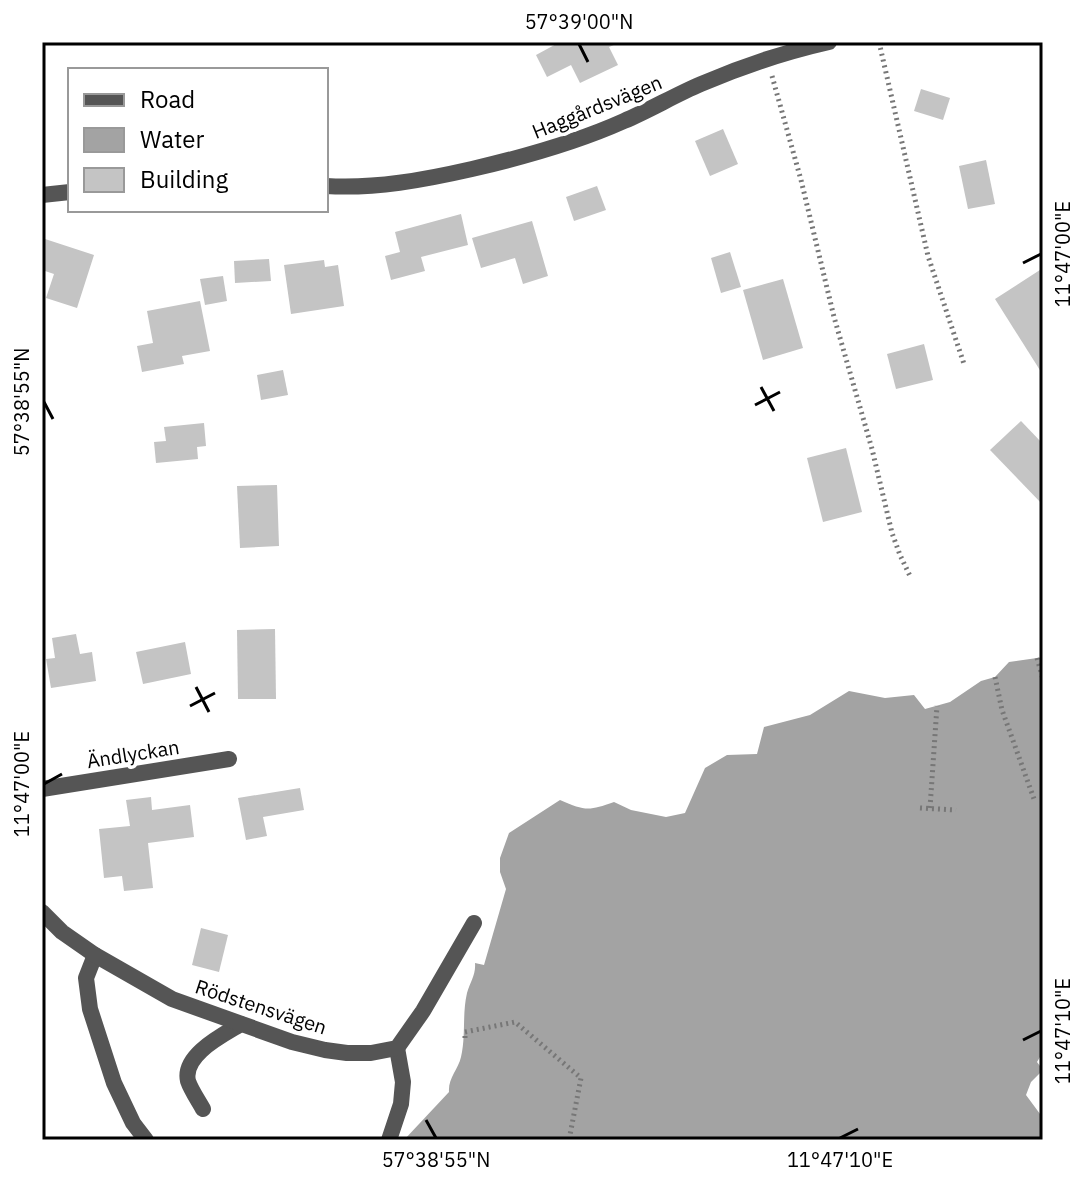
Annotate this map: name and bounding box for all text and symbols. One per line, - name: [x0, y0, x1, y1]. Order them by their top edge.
- text: 57°39'00"N: [525, 8, 633, 35]
- legend: [68, 68, 328, 212]
- street label: Haggårdsvägen: [528, 68, 666, 145]
- text: Road: [140, 83, 195, 115]
- text: Water: [140, 123, 204, 155]
- text: Building: [140, 163, 228, 195]
- text: 11°47'00"E: [1049, 201, 1076, 307]
- text: 57°38'55"N: [8, 348, 35, 456]
- text: 11°47'00"E: [8, 731, 35, 837]
- street label: Ändlyckan: [85, 733, 181, 774]
- street label: Rödstensvägen: [192, 973, 330, 1040]
- text: 11°47'10"E: [1049, 978, 1076, 1084]
- text: 57°38'55"N: [382, 1146, 490, 1173]
- text: 11°47'10"E: [787, 1146, 893, 1173]

